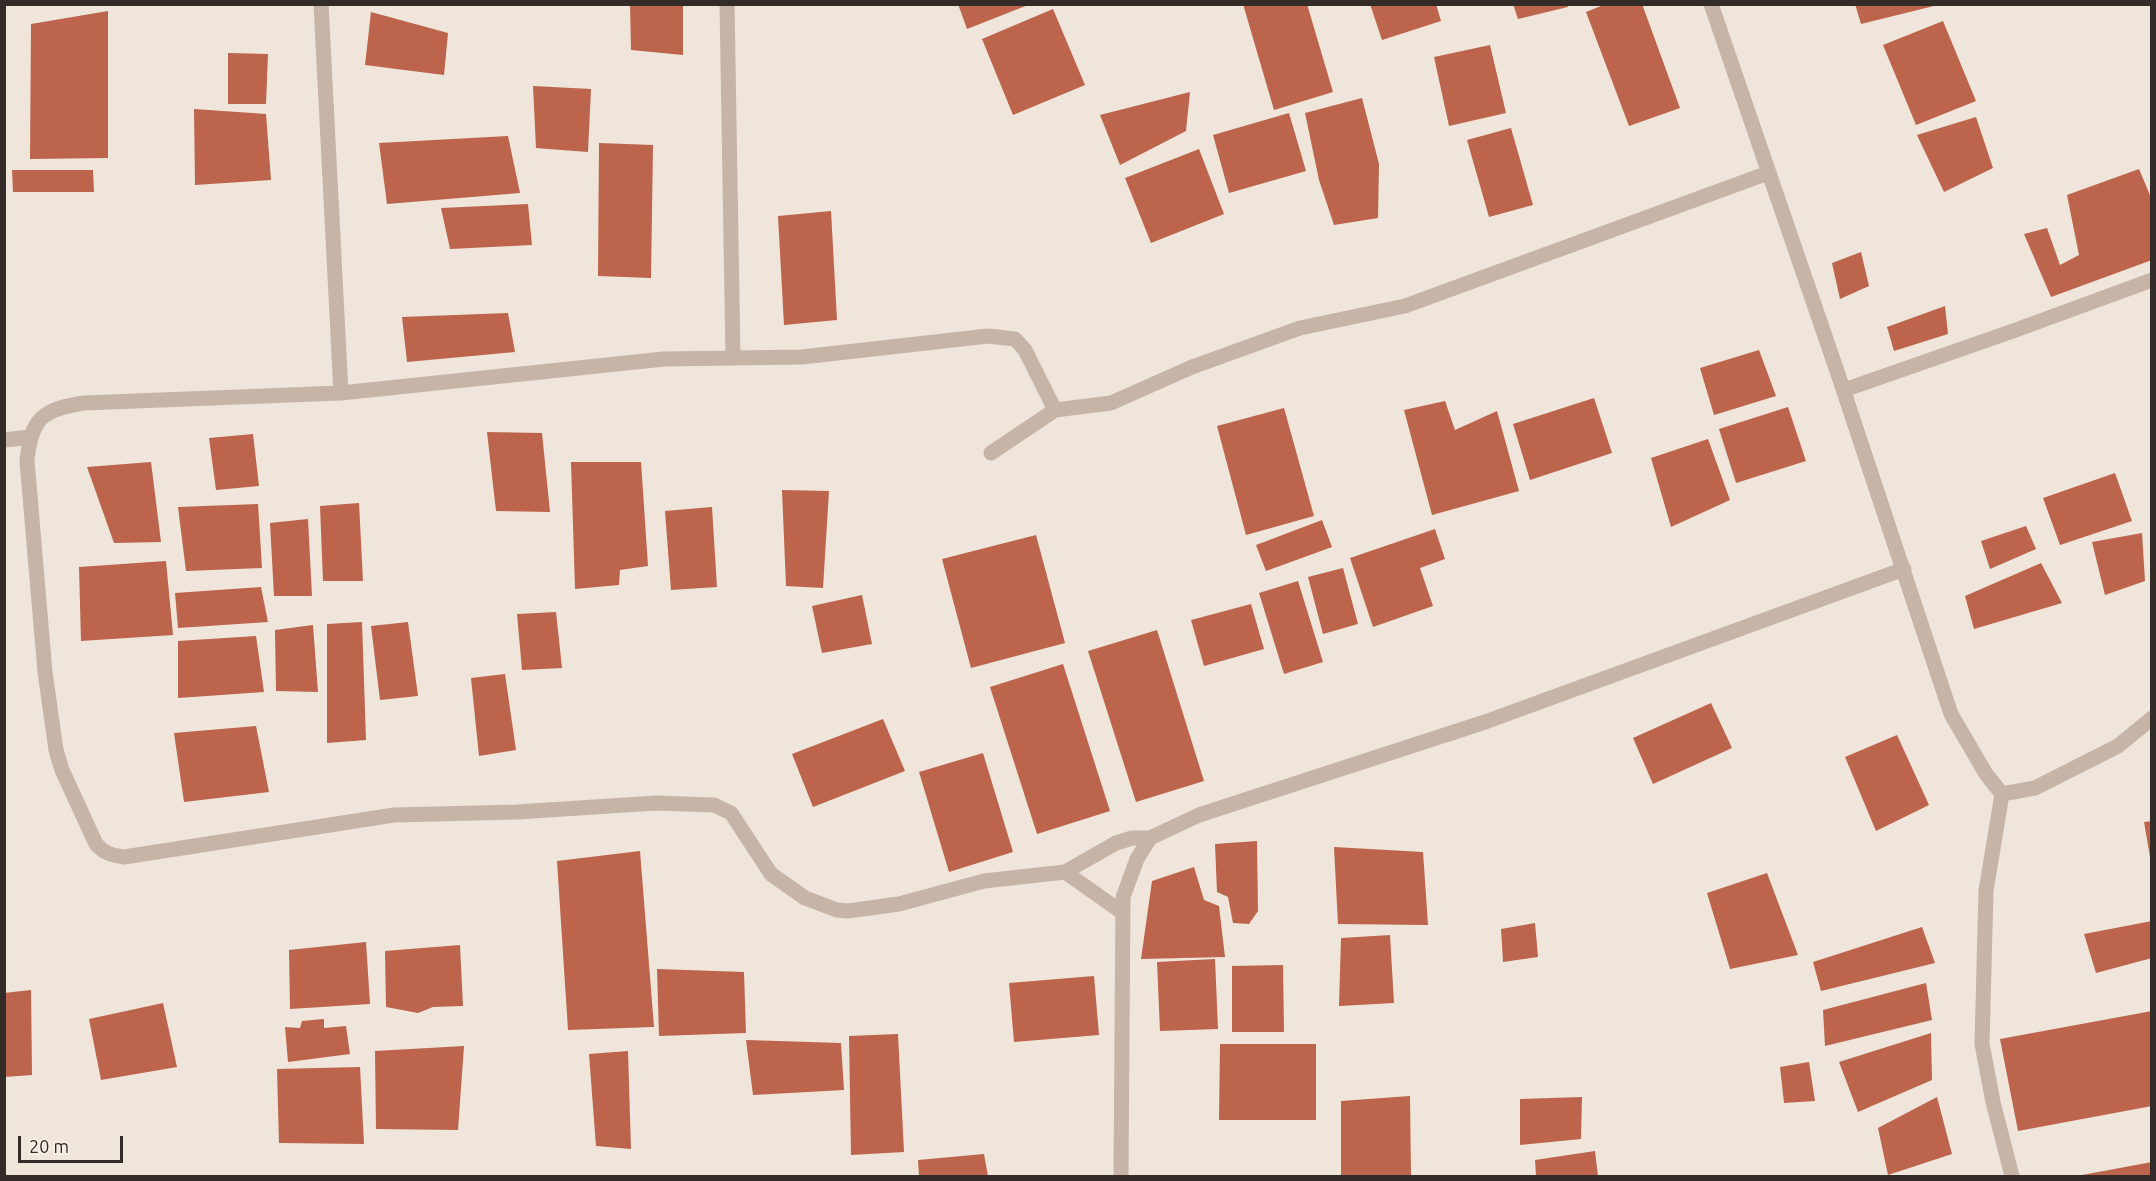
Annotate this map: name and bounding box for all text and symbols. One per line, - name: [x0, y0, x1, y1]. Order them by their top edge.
- scale bar: [21, 1124, 126, 1162]
- text: 20 m: [29, 1136, 69, 1156]

